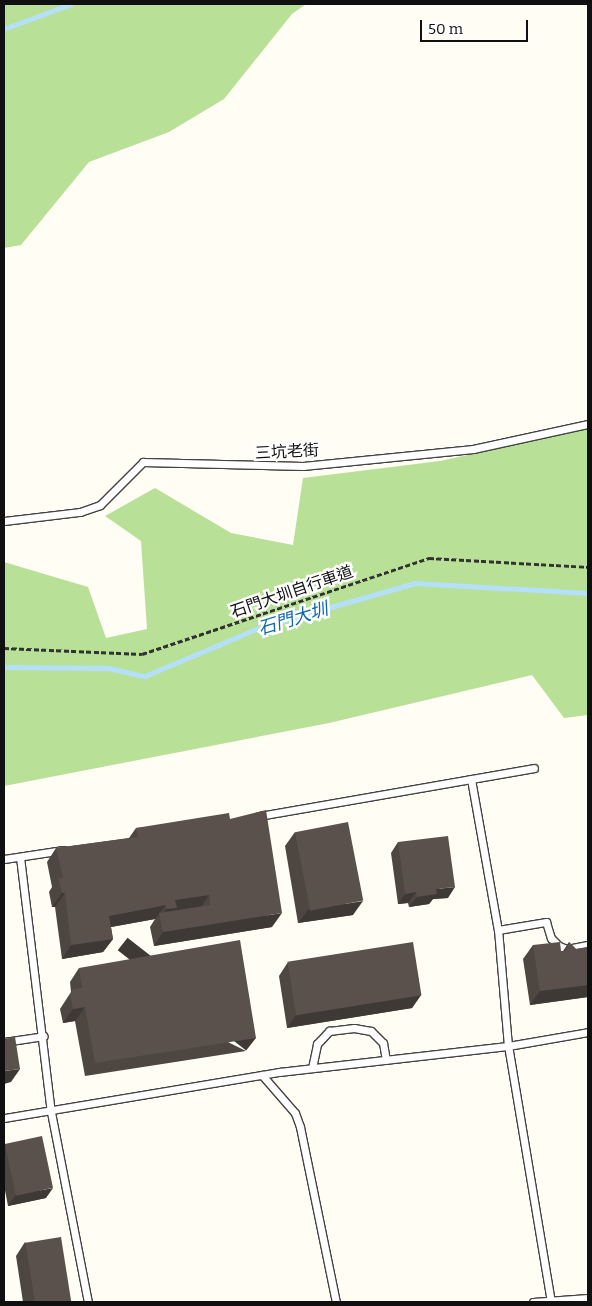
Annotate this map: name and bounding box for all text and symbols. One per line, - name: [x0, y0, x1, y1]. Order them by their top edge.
- scale bar: [422, 10, 530, 42]
- text: 50 m: [428, 20, 463, 38]
- street label: 三坑老街: [255, 441, 319, 463]
- street label: 石門大圳自行車道: [228, 562, 356, 622]
- water label: 石門大圳: [255, 598, 331, 640]

